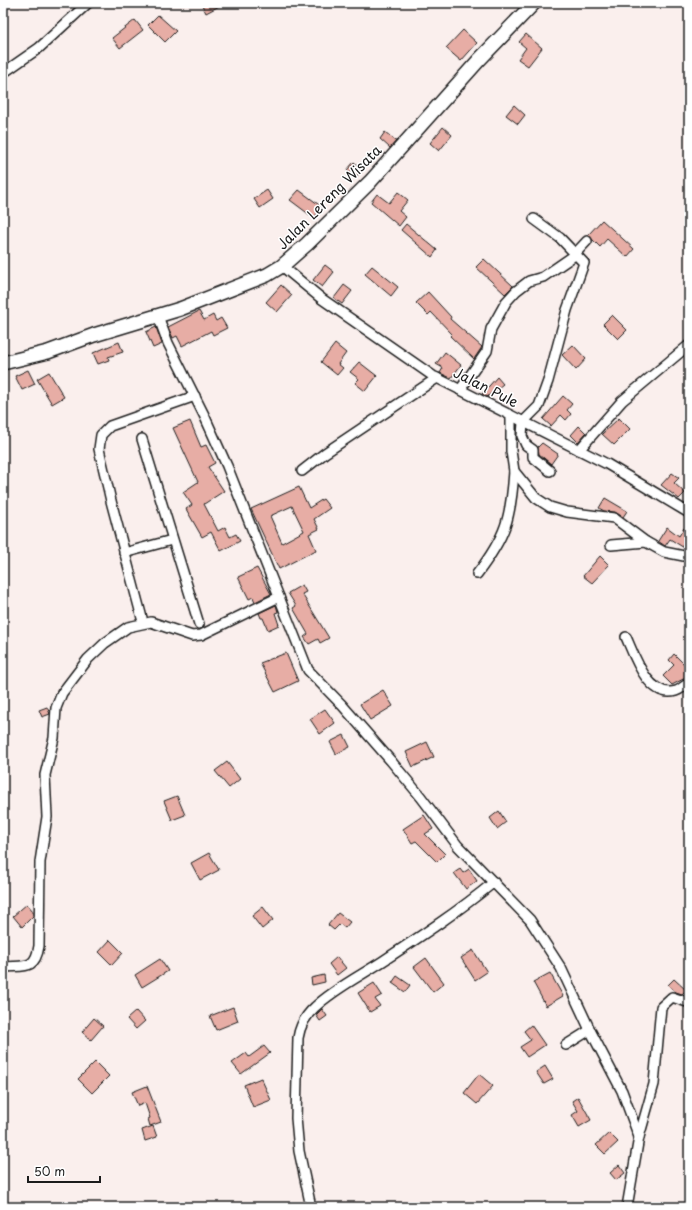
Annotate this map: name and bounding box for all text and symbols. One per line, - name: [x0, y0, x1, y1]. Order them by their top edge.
- street label: Jalan Lereng Wisata: [272, 140, 386, 254]
- street label: Jalan Pule: [450, 362, 522, 412]
- scale bar: [28, 1158, 100, 1184]
- text: 50 m: [34, 1162, 65, 1180]

